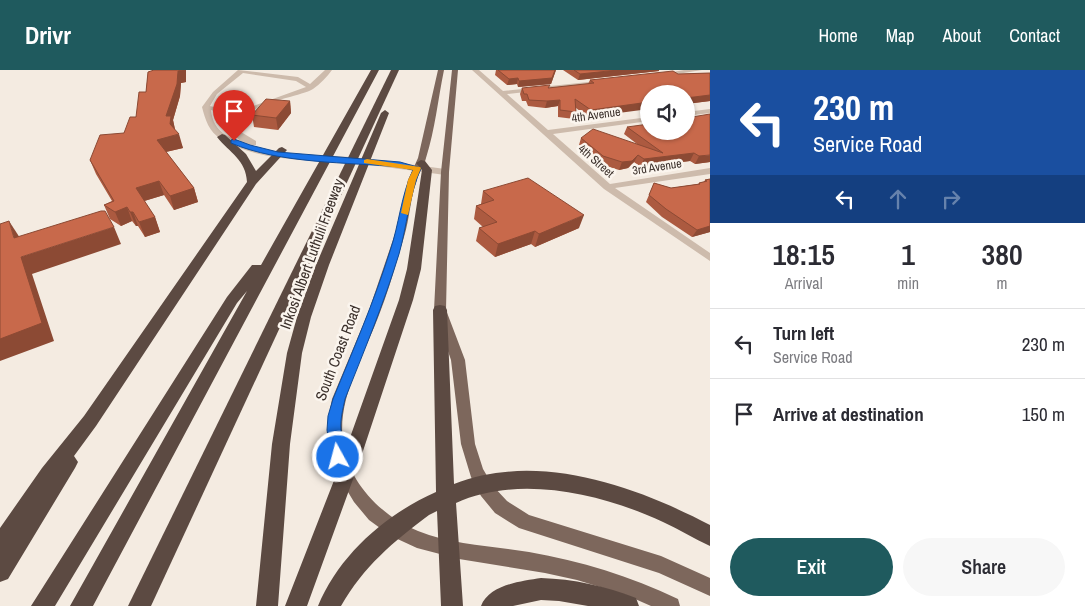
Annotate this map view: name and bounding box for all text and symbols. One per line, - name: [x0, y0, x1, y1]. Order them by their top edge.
- text: Drivr: [25, 19, 71, 51]
- text: Home: [818, 23, 858, 48]
- text: Map: [886, 23, 915, 48]
- text: About: [943, 23, 981, 48]
- text: Contact: [1009, 23, 1060, 48]
- text: 230 m: [813, 84, 894, 131]
- map controls: [640, 85, 695, 140]
- button: sound: [640, 85, 695, 140]
- pin: [213, 90, 255, 141]
- icon: left: [730, 90, 795, 155]
- icon: arrive: [220, 97, 248, 125]
- street label: 4th Avenue: [571, 104, 621, 126]
- text: Service Road: [813, 129, 922, 159]
- street label: 4th Street: [575, 141, 618, 181]
- street label: 3rd Avenue: [631, 155, 683, 179]
- street label: Inkosi Albert Luthuli Freeway: [275, 175, 349, 332]
- icon: left: [831, 185, 859, 213]
- icon: ahead: [884, 185, 912, 213]
- icon: right: [937, 185, 965, 213]
- text: 18:15: [772, 234, 835, 274]
- text: 1: [901, 234, 915, 274]
- text: 380: [982, 234, 1023, 274]
- text: Arrival: [785, 272, 823, 294]
- text: min: [897, 272, 919, 294]
- text: m: [997, 272, 1008, 294]
- street label: South Coast Road: [310, 302, 365, 404]
- text: Turn left: [773, 320, 834, 346]
- icon: left: [730, 330, 758, 358]
- text: 230 m: [1022, 331, 1065, 357]
- text: Service Road: [773, 346, 853, 368]
- icon: arrive: [730, 400, 758, 428]
- text: Arrive at destination: [773, 401, 924, 427]
- text: 150 m: [1022, 401, 1065, 427]
- position arrow: [311, 430, 363, 482]
- button: Exit: [730, 538, 893, 596]
- button: Share: [903, 538, 1065, 596]

